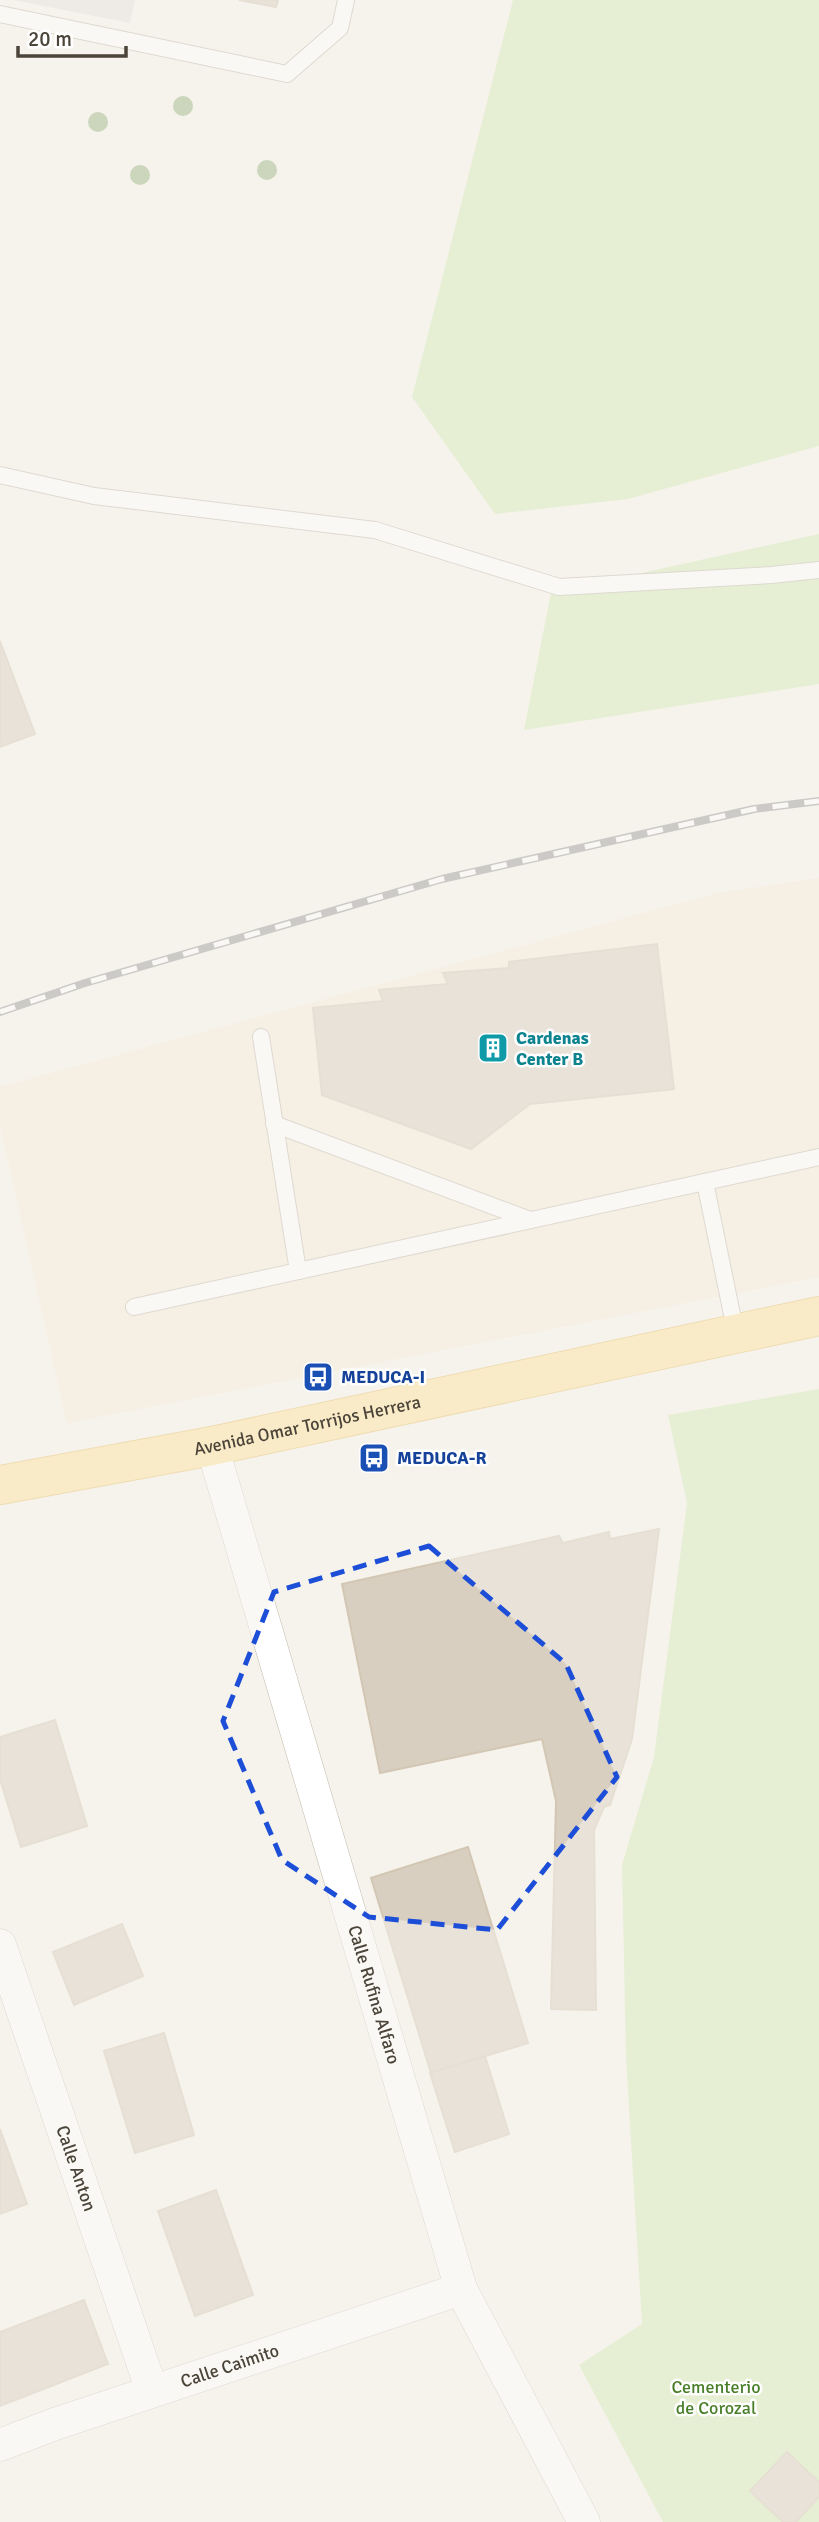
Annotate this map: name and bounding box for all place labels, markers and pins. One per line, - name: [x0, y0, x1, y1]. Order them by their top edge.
- place label: Cardenas Center B: [516, 1027, 589, 1070]
- building icon: Cardenas Center B: [476, 1031, 510, 1065]
- bus stop icon: MEDUCA-I: [301, 1360, 335, 1394]
- place label: MEDUCA-I: [341, 1366, 425, 1388]
- bus stop icon: MEDUCA-R: [357, 1441, 391, 1475]
- place label: MEDUCA-R: [397, 1447, 487, 1469]

